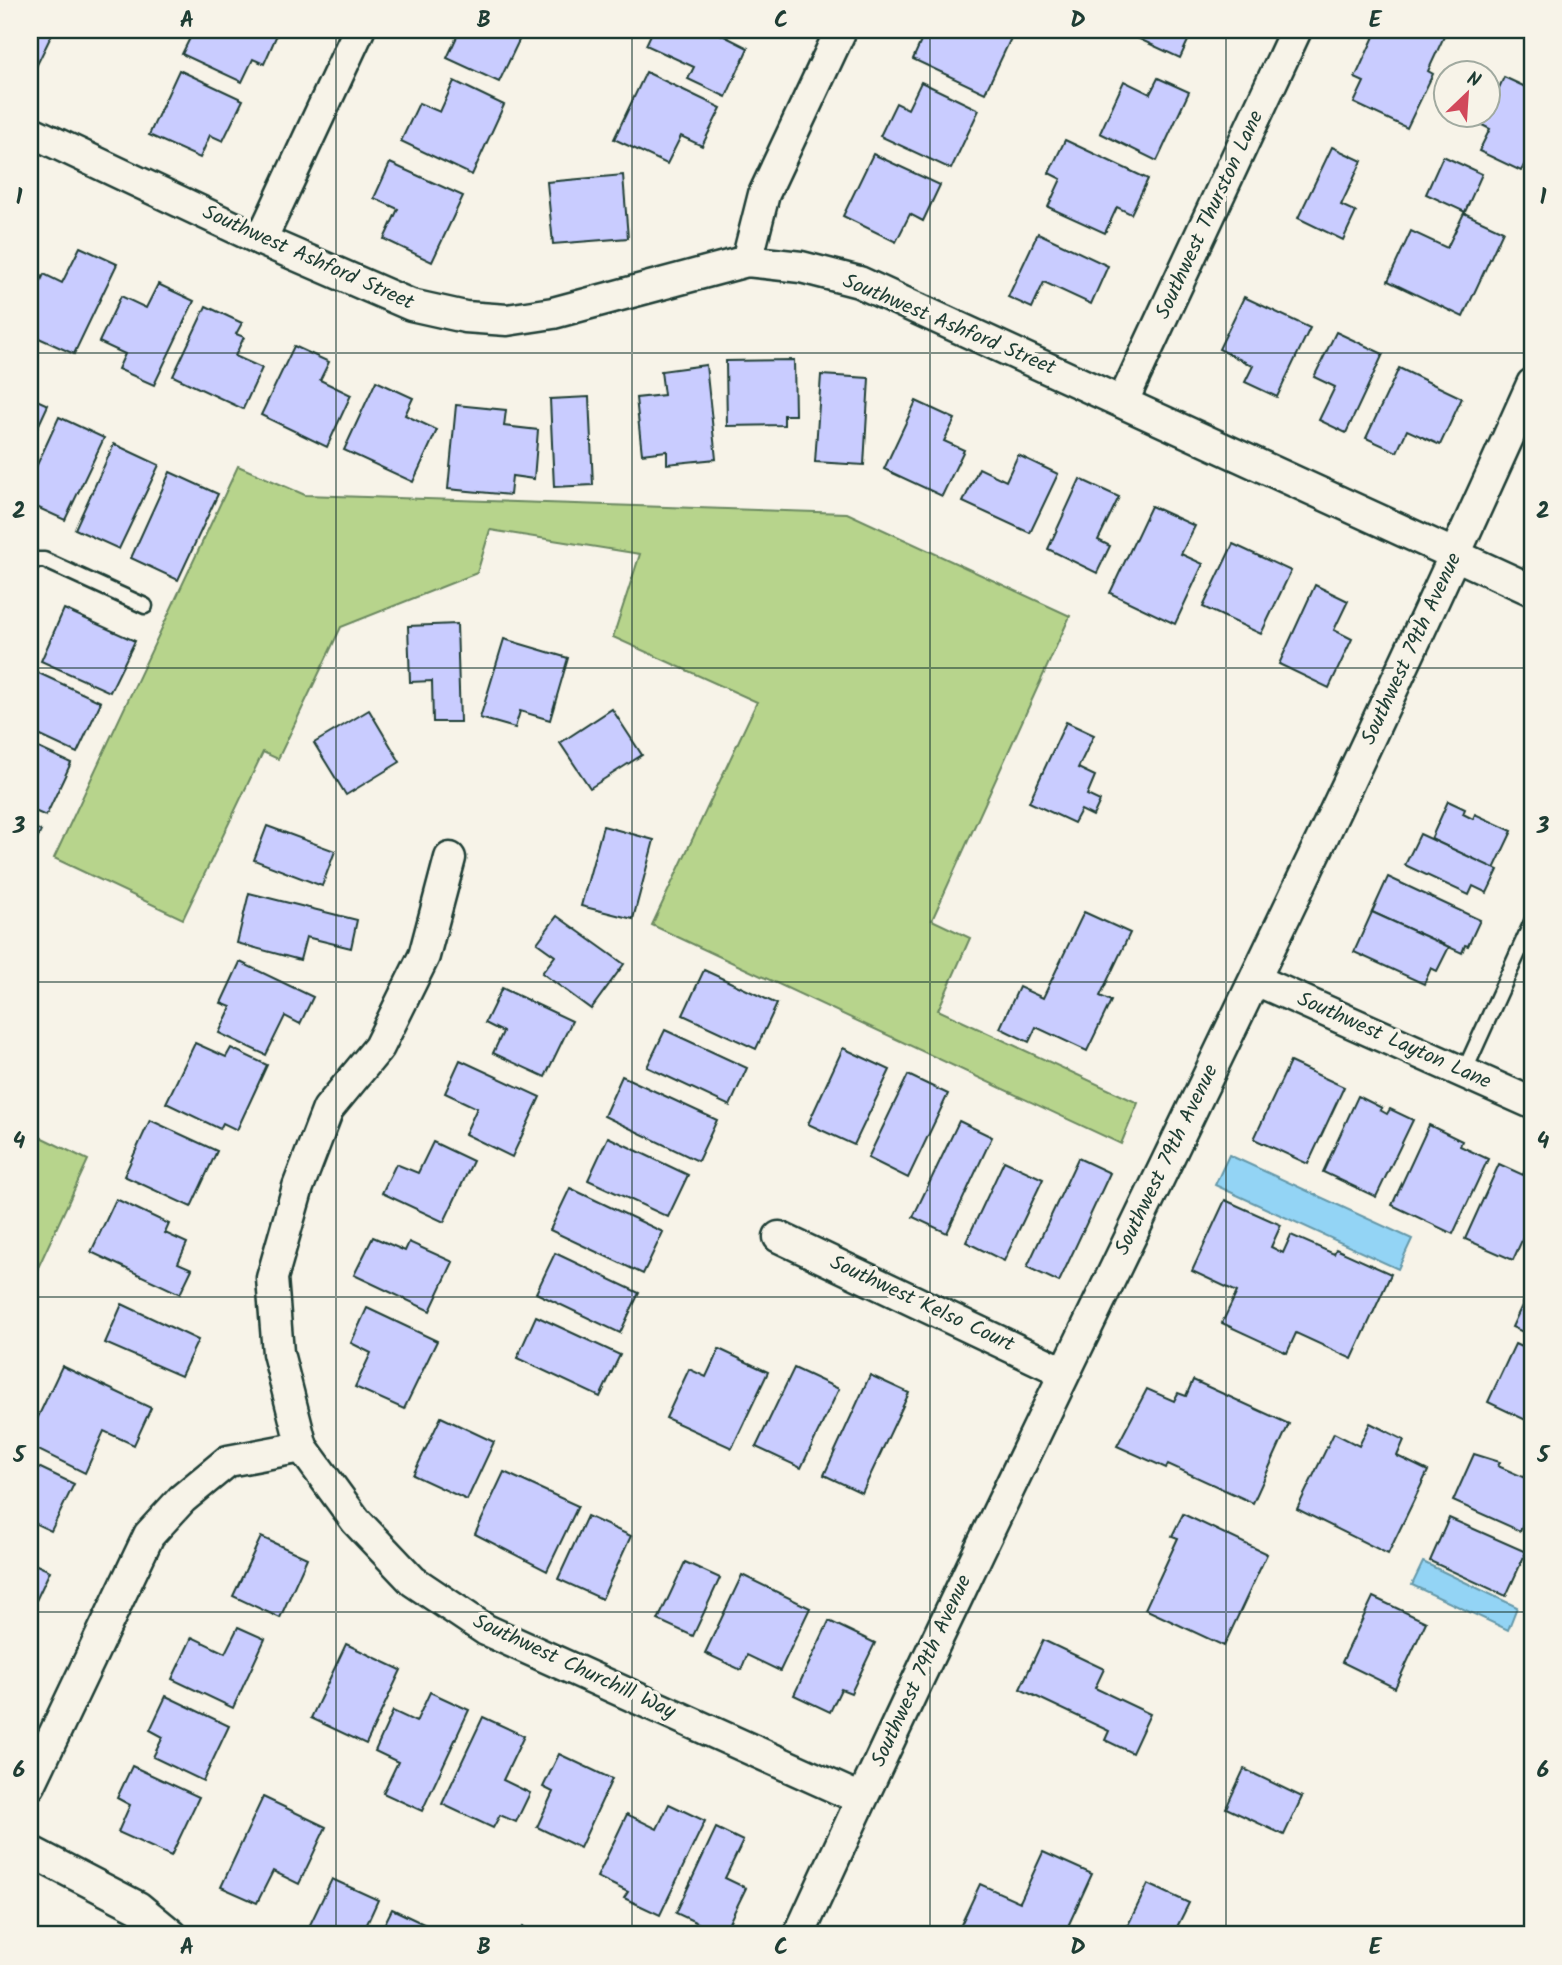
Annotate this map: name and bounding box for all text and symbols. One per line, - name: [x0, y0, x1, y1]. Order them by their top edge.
- text: A: [180, 3, 194, 39]
- text: B: [477, 3, 491, 39]
- text: C: [774, 3, 788, 39]
- text: D: [1070, 3, 1086, 39]
- text: E: [1369, 3, 1383, 39]
- north arrow: [1432, 60, 1502, 130]
- text: N: [1462, 64, 1485, 97]
- street label: Southwest Thurston Lane: [1147, 105, 1273, 325]
- text: 1: [16, 180, 23, 216]
- text: 1: [1540, 180, 1547, 216]
- street label: Southwest Ashford Street: [197, 196, 420, 320]
- street label: Southwest Ashford Street: [837, 265, 1062, 385]
- text: 2: [12, 494, 26, 530]
- text: 2: [1536, 494, 1550, 530]
- street label: Southwest 79th Avenue: [1353, 547, 1471, 751]
- text: 3: [12, 809, 26, 845]
- text: 3: [1536, 809, 1550, 845]
- street label: Southwest Layton Lane: [1292, 983, 1497, 1099]
- street label: Southwest 79th Avenue: [1106, 1058, 1228, 1261]
- text: 4: [13, 1124, 26, 1160]
- text: 4: [1537, 1124, 1550, 1160]
- street label: Southwest Kelso Court: [824, 1247, 1021, 1362]
- text: 5: [12, 1438, 27, 1474]
- text: 5: [1536, 1438, 1551, 1474]
- street label: Southwest 79th Avenue: [863, 1569, 981, 1773]
- street label: Southwest Churchill Way: [467, 1605, 681, 1729]
- text: 6: [13, 1753, 25, 1789]
- text: 6: [1537, 1753, 1549, 1789]
- text: A: [180, 1930, 194, 1965]
- text: B: [477, 1930, 491, 1965]
- text: C: [774, 1930, 788, 1965]
- text: D: [1070, 1930, 1086, 1965]
- text: E: [1369, 1930, 1383, 1965]

